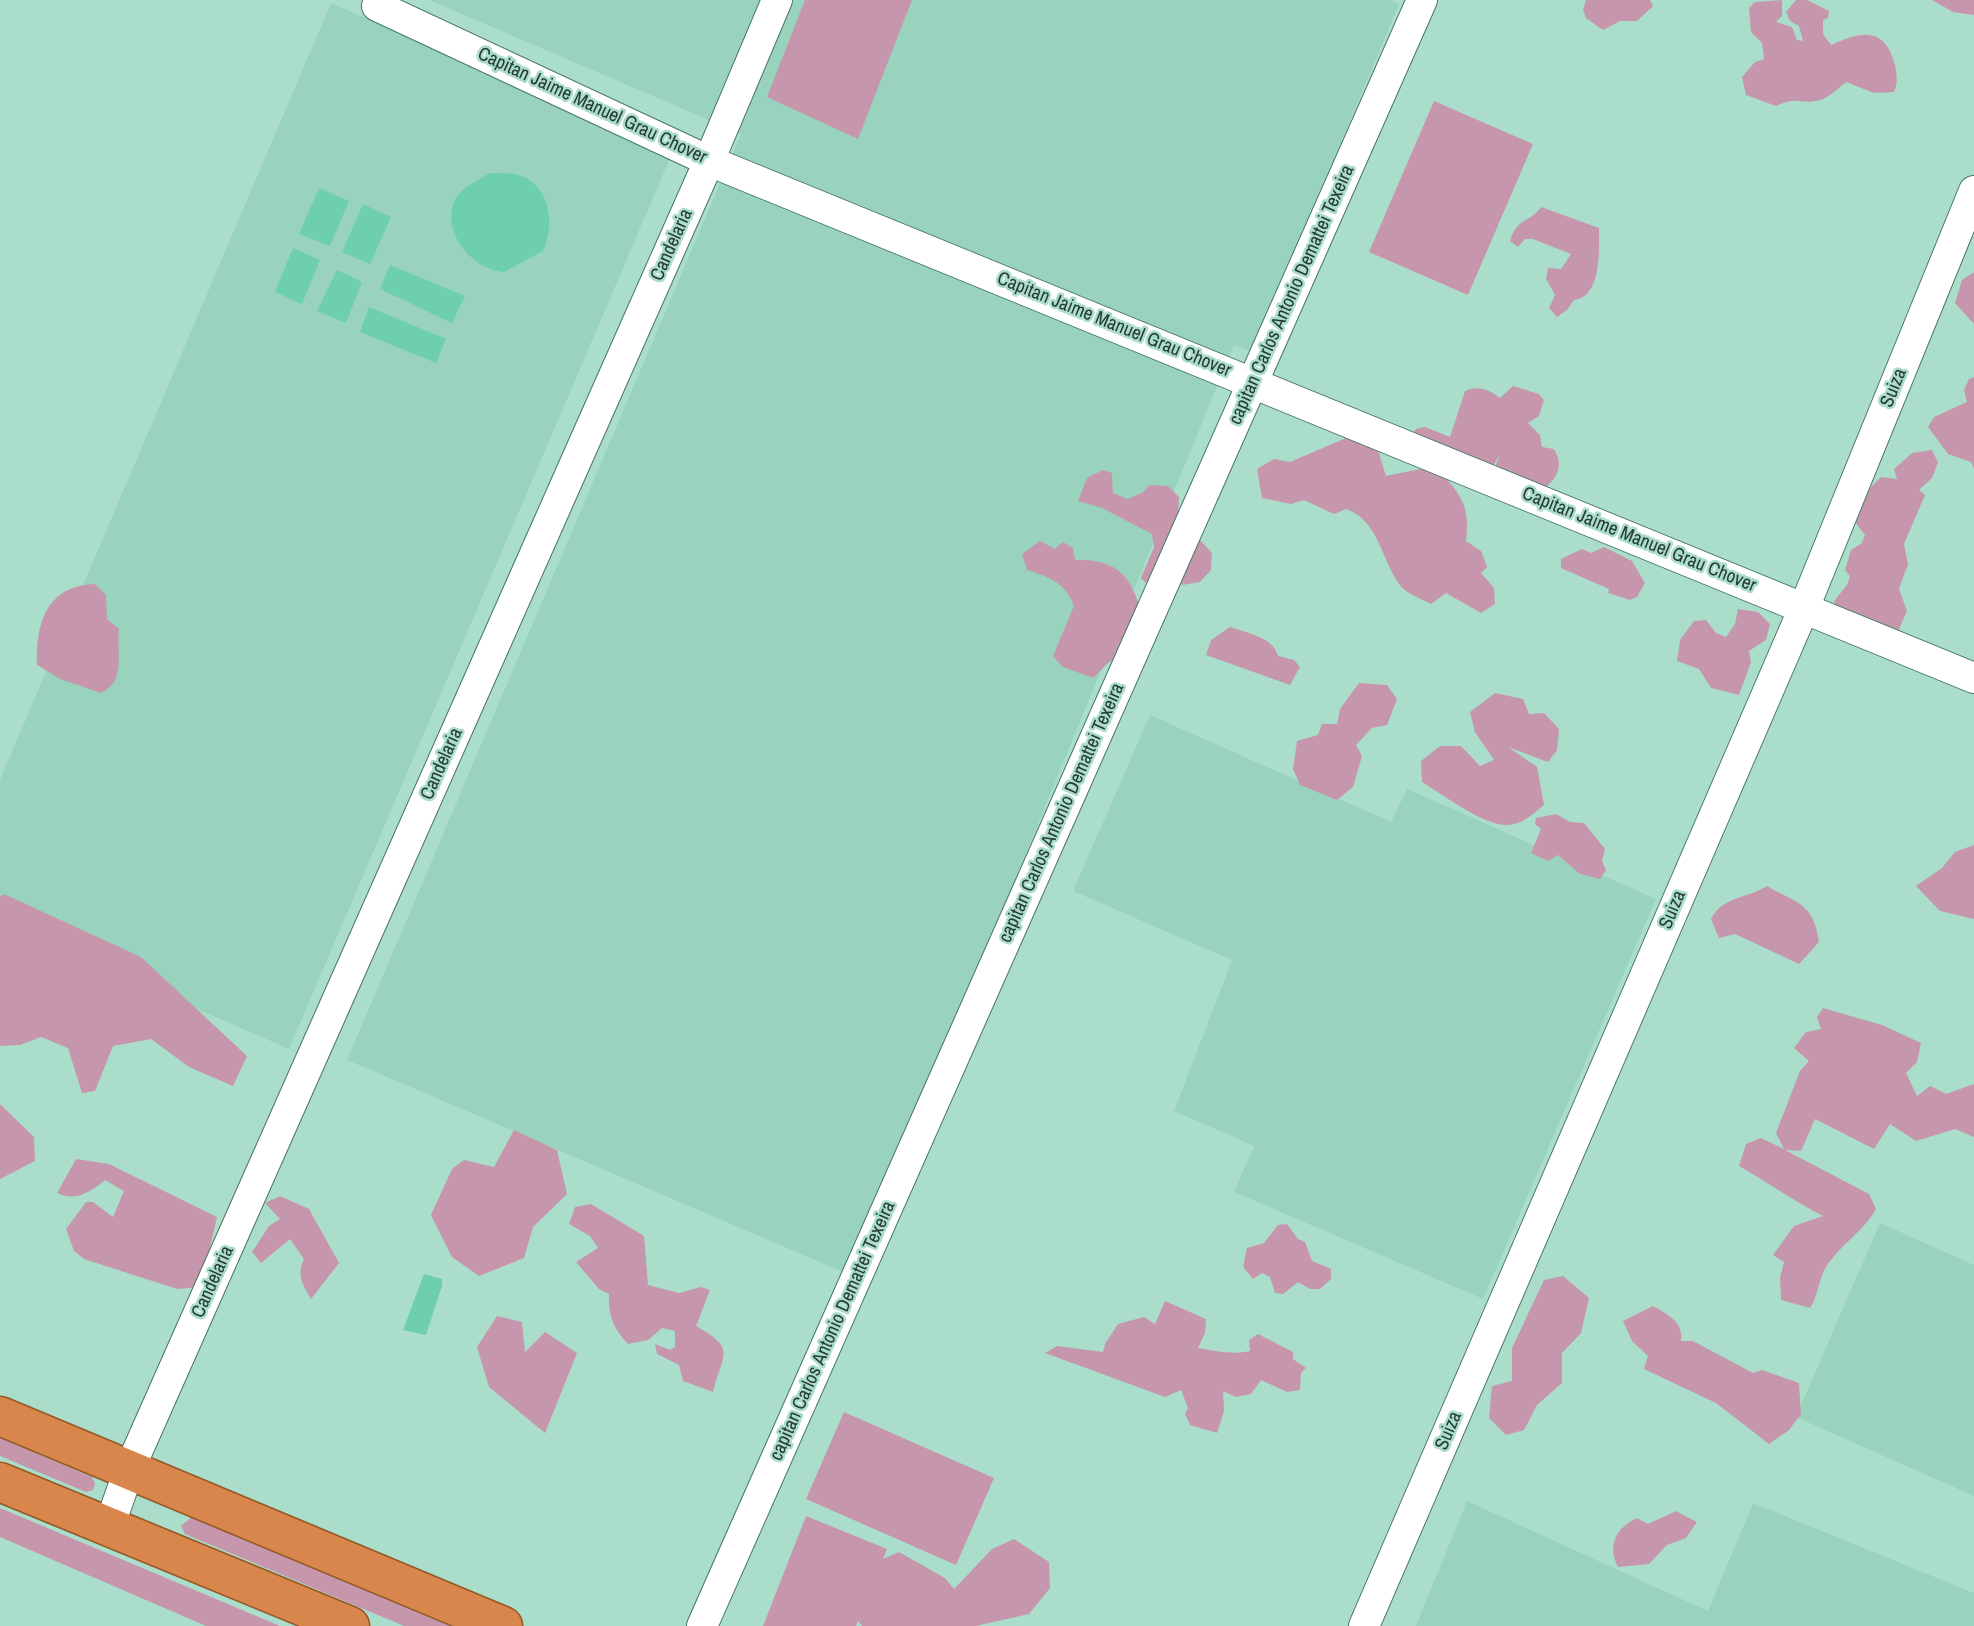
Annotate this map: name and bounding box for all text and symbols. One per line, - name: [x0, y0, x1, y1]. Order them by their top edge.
- street label: Capitan Jaime Manuel Grau Chover: [474, 43, 710, 169]
- street label: capitan Carlos Antonio Demattei Texeira: [1224, 162, 1360, 428]
- street label: Candelaria: [646, 206, 698, 284]
- street label: Capitan Jaime Manuel Grau Chover: [994, 268, 1234, 382]
- street label: Suiza: [1876, 365, 1912, 411]
- street label: Capitan Jaime Manuel Grau Chover: [1519, 483, 1759, 597]
- street label: capitan Carlos Antonio Demattei Texeira: [994, 680, 1130, 946]
- street label: Candelaria: [416, 725, 468, 803]
- street label: Suiza: [1655, 887, 1691, 933]
- street label: capitan Carlos Antonio Demattei Texeira: [765, 1198, 901, 1464]
- street label: Candelaria: [187, 1243, 239, 1321]
- street label: Suiza: [1431, 1408, 1467, 1454]

